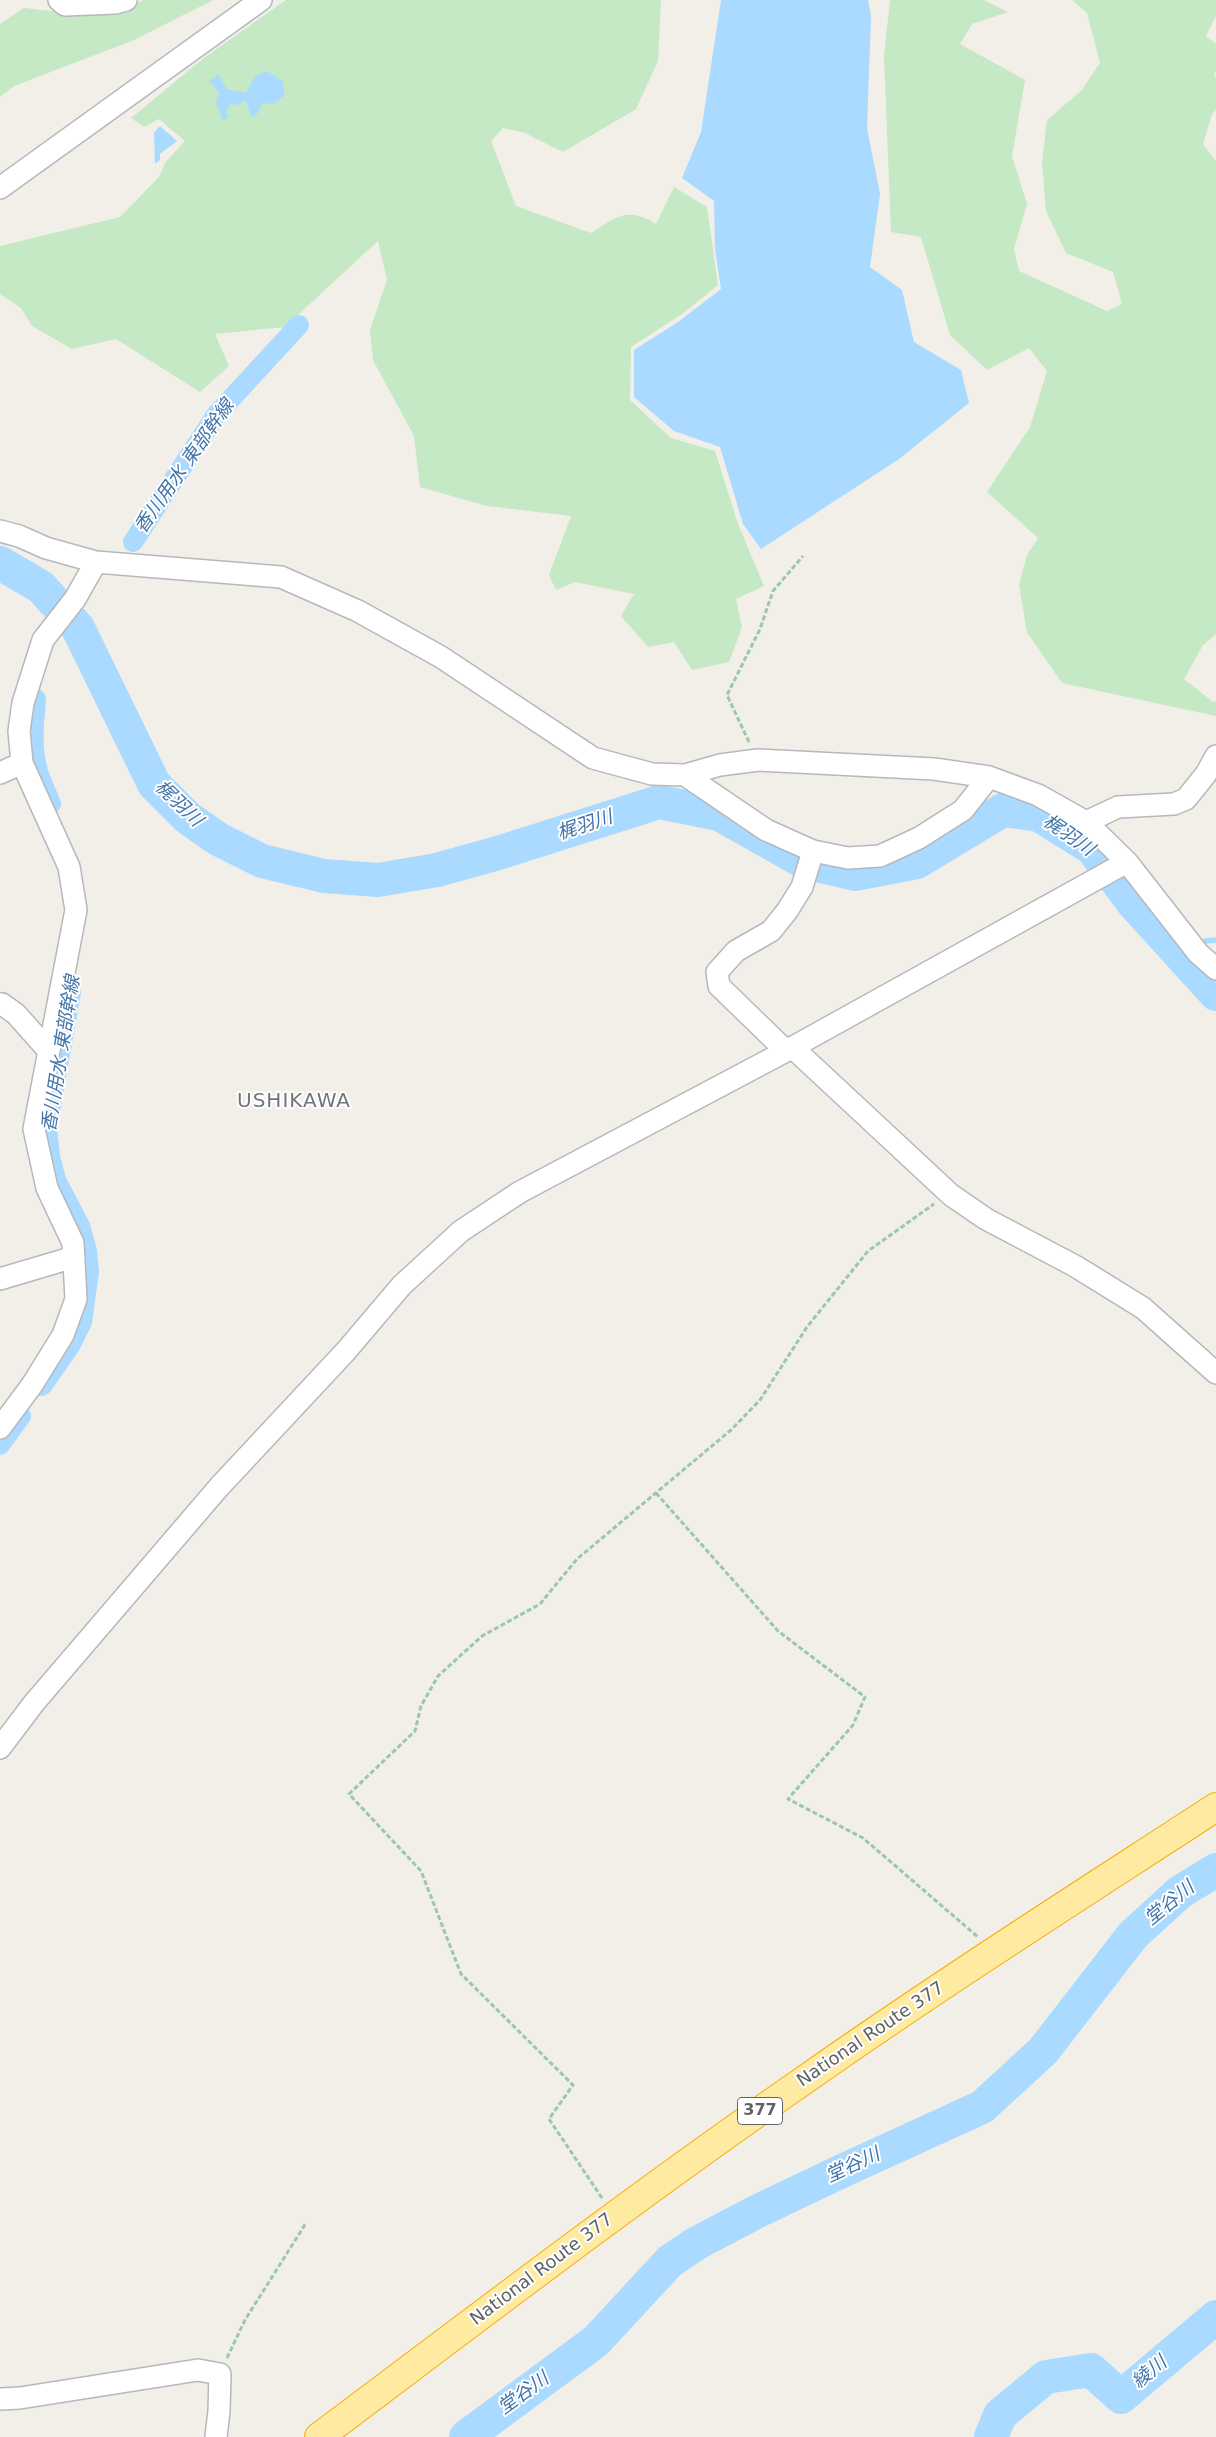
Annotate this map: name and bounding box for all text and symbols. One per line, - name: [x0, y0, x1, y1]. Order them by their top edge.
- water label: 香川用水 東部幹線: [130, 396, 240, 538]
- water label: 梶羽川: [150, 776, 206, 832]
- water label: 梶羽川: [554, 806, 616, 846]
- water label: 梶羽川: [1038, 810, 1098, 862]
- water label: 香川用水 東部幹線: [38, 974, 86, 1134]
- district label: USHIKAWA: [236, 1090, 352, 1114]
- water label: 堂谷川: [1141, 1877, 1199, 1931]
- street label: National Route 377: [793, 1978, 949, 2092]
- road number: 377: [738, 2098, 782, 2124]
- water label: 堂谷川: [822, 2144, 884, 2188]
- street label: National Route 377: [466, 2209, 618, 2331]
- water label: 綾川: [1128, 2352, 1172, 2394]
- water label: 堂谷川: [494, 2368, 554, 2420]

